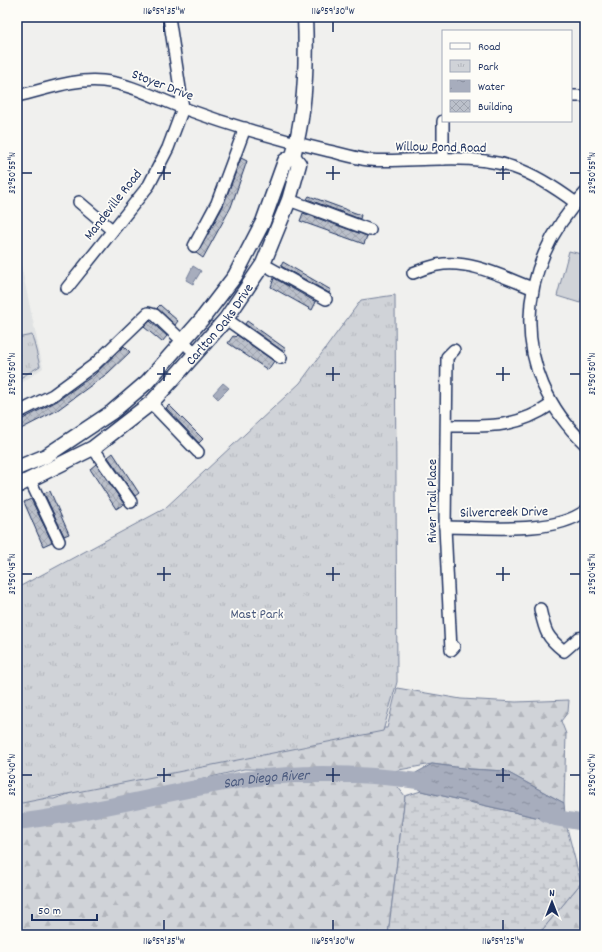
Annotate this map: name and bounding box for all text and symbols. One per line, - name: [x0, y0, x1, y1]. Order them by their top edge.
- text: 116°59'35"W: [143, 5, 185, 19]
- text: 116°59'30"W: [312, 5, 355, 19]
- legend: [442, 30, 572, 122]
- text: Road: [478, 39, 500, 56]
- text: Park: [478, 59, 499, 76]
- street label: Stoyer Drive: [128, 65, 196, 107]
- text: Water: [478, 79, 505, 96]
- text: Building: [478, 99, 513, 116]
- street label: Willow Pond Road: [395, 137, 486, 159]
- text: 32°50'55"N: [6, 152, 20, 194]
- text: 32°50'55"N: [586, 152, 600, 194]
- street label: Mandeville Road: [80, 166, 147, 245]
- street label: Carlton Oaks Drive: [182, 280, 259, 370]
- text: 32°50'50"N: [6, 353, 20, 395]
- text: 32°50'50"N: [586, 353, 600, 395]
- street label: River Trail Place: [423, 459, 443, 543]
- street label: Silvercreek Drive: [460, 502, 548, 524]
- text: 32°50'45"N: [6, 553, 20, 595]
- text: 32°50'45"N: [586, 553, 600, 595]
- park label: Mast Park: [231, 605, 284, 625]
- text: 32°50'40"N: [6, 754, 20, 796]
- text: 32°50'40"N: [586, 754, 600, 796]
- water label: San Diego River: [222, 765, 311, 796]
- north arrow: [532, 882, 572, 922]
- text: N: [549, 886, 555, 902]
- scale bar: [32, 896, 97, 922]
- text: 50 m: [38, 903, 61, 920]
- text: 116°59'35"W: [143, 935, 185, 949]
- text: 116°59'30"W: [312, 935, 355, 949]
- text: 116°59'25"W: [482, 935, 524, 949]

